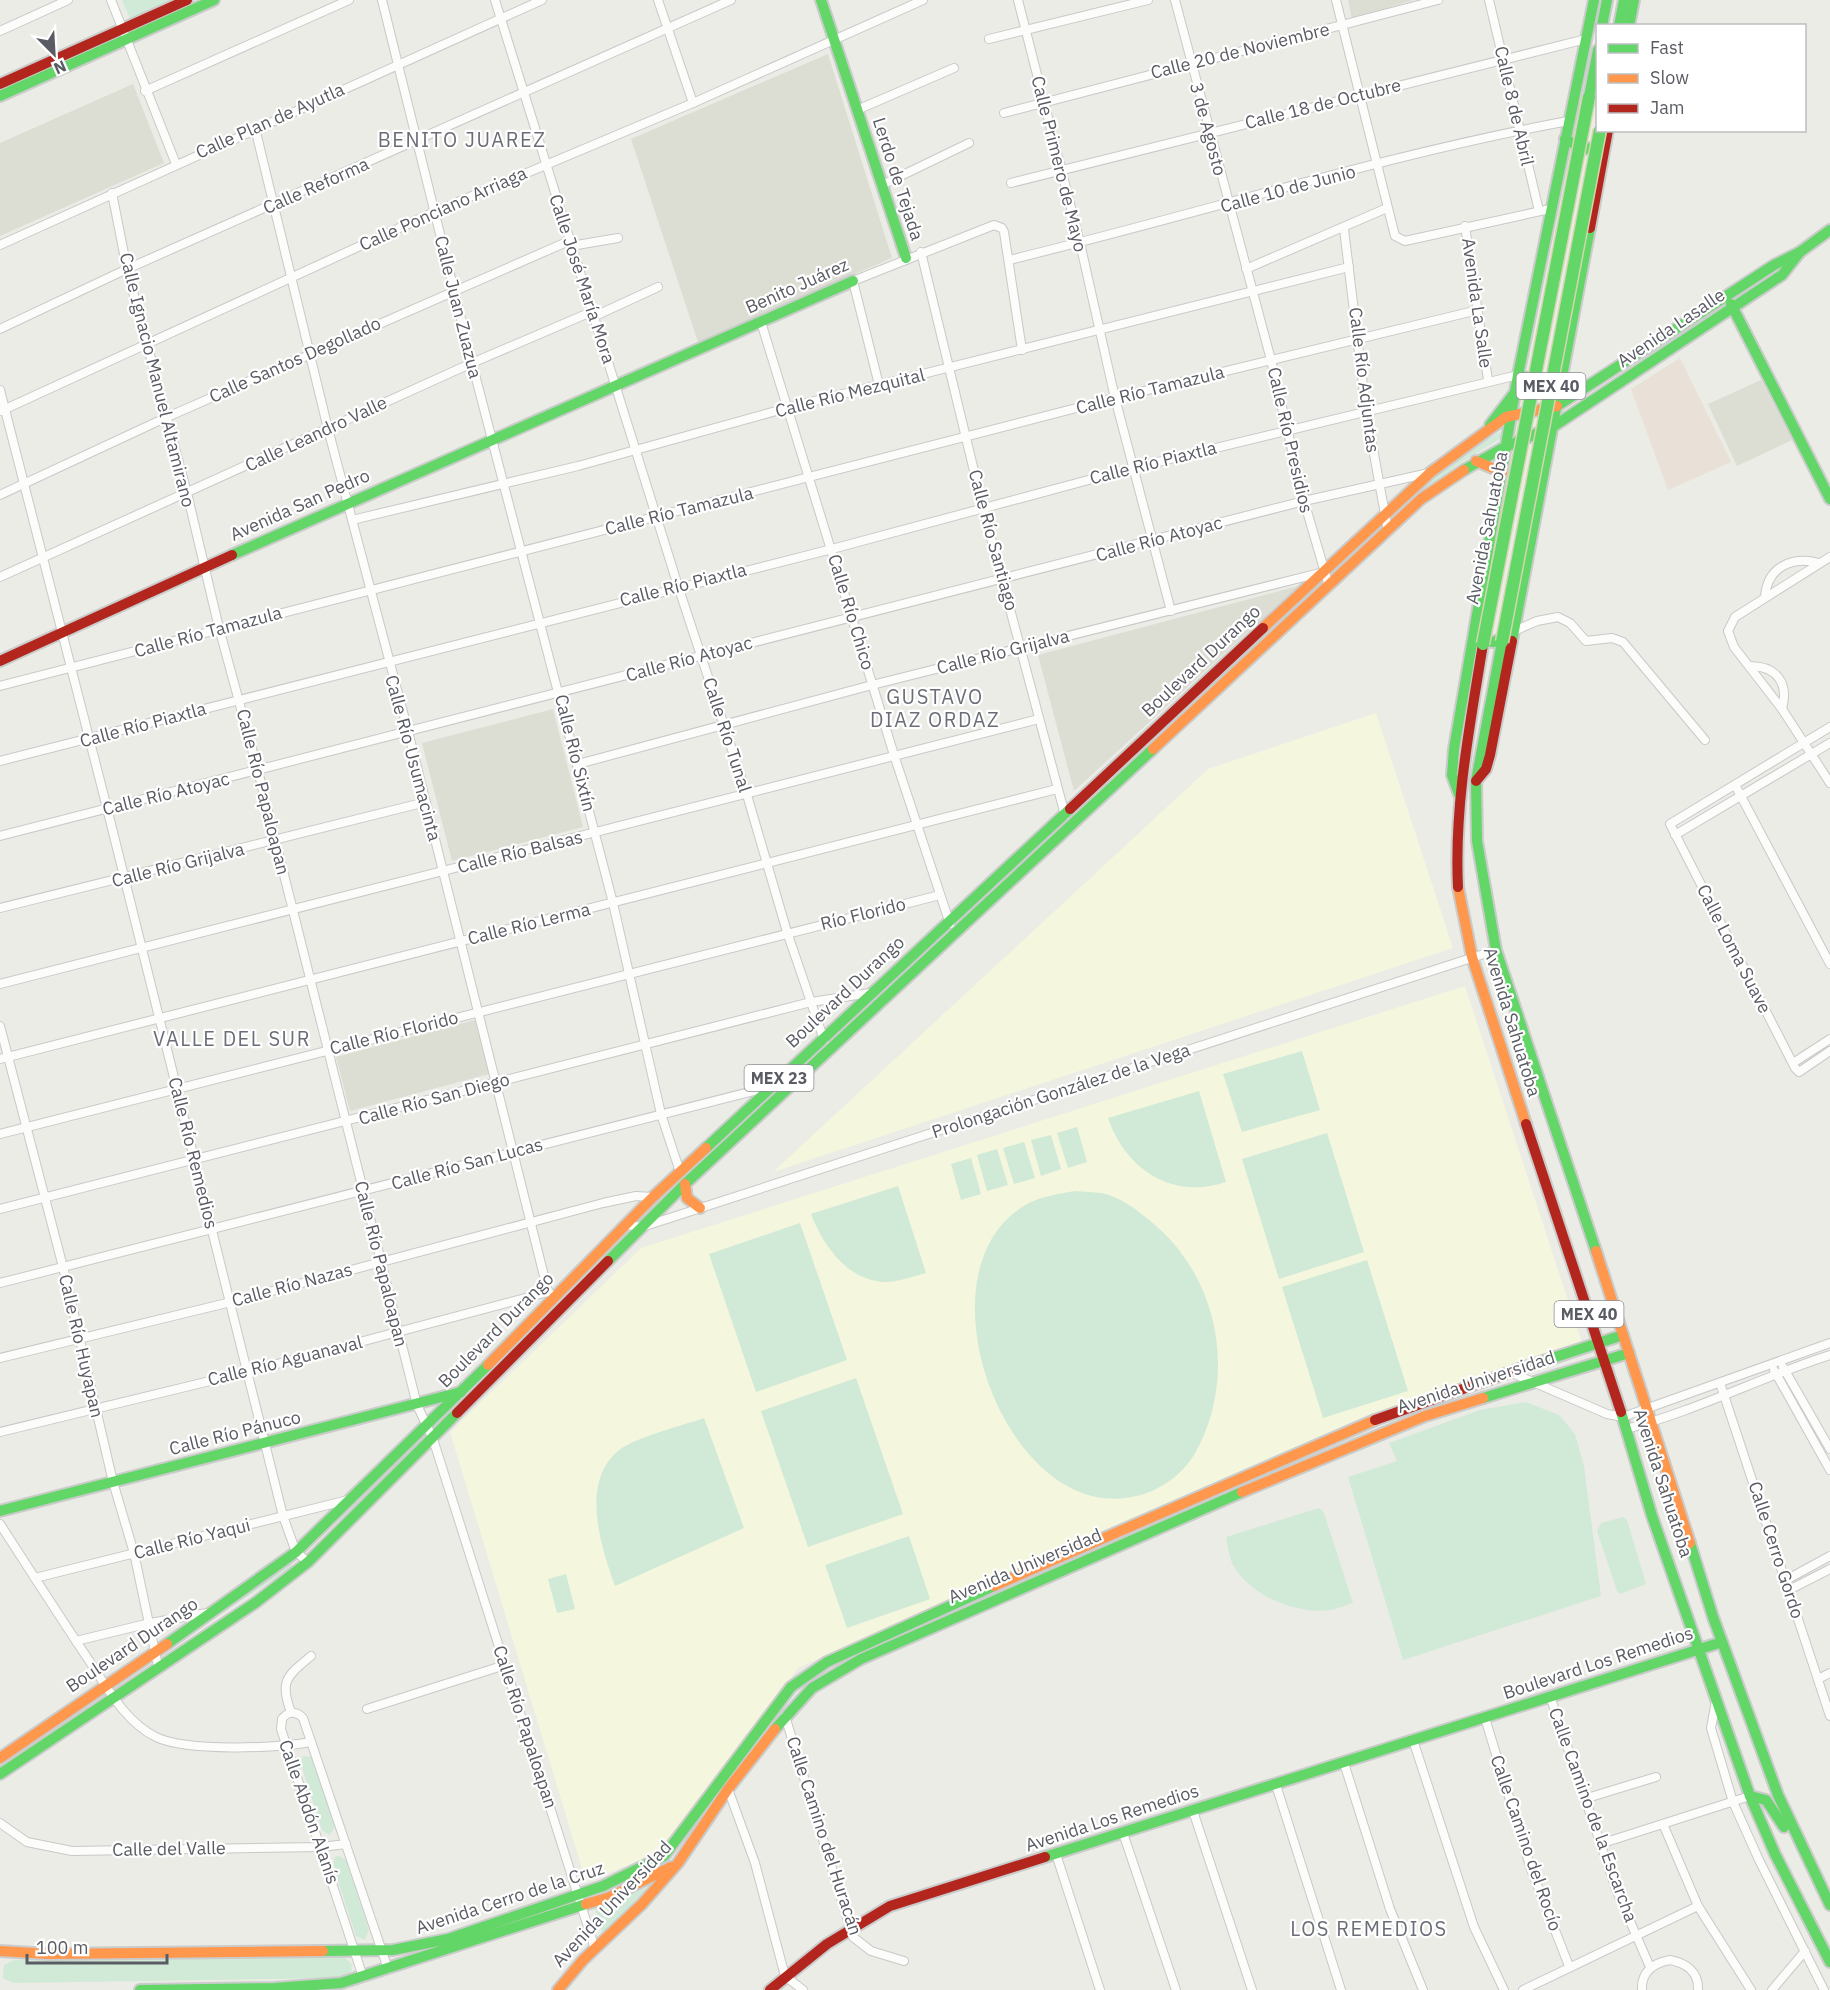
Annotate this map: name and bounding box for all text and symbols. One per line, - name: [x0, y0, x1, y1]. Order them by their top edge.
- street label: Calle 20 de Noviembre: [1148, 17, 1332, 84]
- north arrow: [24, 24, 84, 84]
- legend: [1596, 24, 1806, 132]
- text: Fast: [1650, 36, 1684, 59]
- street label: Calle 8 de Abril: [1490, 44, 1539, 168]
- text: N: [51, 56, 69, 79]
- text: Slow: [1650, 66, 1689, 89]
- street label: Calle Primero de Mayo: [1026, 73, 1092, 254]
- street label: Calle 18 de Octubre: [1242, 73, 1404, 134]
- street label: Calle Plan de Ayutla: [192, 77, 348, 164]
- street label: 3 de Agosto: [1185, 80, 1232, 178]
- text: Jam: [1650, 96, 1685, 119]
- street label: Lerdo de Tejada: [868, 115, 929, 244]
- district label: BENITO JUAREZ: [378, 126, 546, 153]
- street label: Calle Reforma: [259, 152, 373, 219]
- street label: Calle 10 de Junio: [1218, 159, 1358, 218]
- street label: Calle Ponciano Arriaga: [355, 161, 531, 256]
- street label: Calle José María Mora: [544, 191, 621, 367]
- street label: Calle Juan Zuazua: [430, 233, 487, 381]
- street label: Avenida La Salle: [1457, 236, 1498, 370]
- street label: Calle Ignacio Manuel Altamirano: [115, 250, 200, 510]
- street label: Benito Juárez: [742, 253, 852, 319]
- street label: Avenida Lasalle: [1612, 283, 1729, 372]
- street label: Calle Río Adjuntas: [1344, 306, 1385, 454]
- street label: Calle Santos Degollado: [205, 311, 384, 408]
- street label: Calle Río Tamazula: [1073, 360, 1227, 419]
- street label: Calle Río Mezquital: [773, 363, 927, 422]
- street label: Calle Río Presidios: [1263, 365, 1318, 515]
- road number: MEX 40: [1516, 373, 1586, 399]
- street label: Calle Leandro Valle: [241, 391, 391, 477]
- street label: Calle Río Piaxtla: [1087, 436, 1219, 489]
- street label: Avenida Sahuatoba: [1460, 449, 1513, 606]
- street label: Avenida San Pedro: [226, 463, 373, 546]
- street label: Calle Río Santiago: [964, 467, 1023, 613]
- street label: Calle Río Tamazula: [602, 481, 756, 540]
- street label: Calle Río Atoyac: [1093, 511, 1225, 566]
- street label: Calle Río Chico: [823, 551, 880, 673]
- street label: Calle Río Piaxtla: [617, 558, 749, 611]
- street label: Boulevard Durango: [1136, 600, 1265, 722]
- street label: Calle Río Tamazula: [131, 601, 285, 662]
- street label: Calle Río Grijalva: [934, 624, 1072, 679]
- street label: Calle Río Atoyac: [623, 631, 755, 686]
- street label: Calle Río Usumacinta: [380, 672, 447, 844]
- street label: Calle Río Tunal: [698, 675, 757, 795]
- district label: GUSTAVO DIAZ ORDAZ: [870, 683, 1000, 733]
- street label: Calle Río Sixtín: [550, 692, 601, 814]
- street label: Calle Río Piaxtla: [77, 696, 209, 752]
- street label: Calle Río Papaloapan: [232, 707, 295, 877]
- street label: Calle Río Atoyac: [100, 767, 232, 820]
- street label: Calle Río Balsas: [455, 825, 585, 878]
- street label: Calle Río Grijalva: [109, 837, 247, 892]
- street label: Calle Loma Suave: [1692, 880, 1777, 1017]
- street label: Río Florido: [818, 892, 908, 935]
- street label: Calle Río Lerma: [465, 897, 593, 950]
- street label: Boulevard Durango: [780, 931, 909, 1053]
- street label: Avenida Sahuatoba: [1479, 944, 1546, 1100]
- street label: Calle Río Florido: [327, 1005, 461, 1060]
- district label: VALLE DEL SUR: [153, 1025, 311, 1052]
- street label: Prolongación González de la Vega: [929, 1038, 1193, 1143]
- road number: MEX 23: [744, 1065, 814, 1091]
- street label: Calle Río San Diego: [356, 1067, 512, 1130]
- street label: Calle Río Remedios: [164, 1075, 223, 1231]
- street label: Calle Río San Lucas: [389, 1132, 545, 1195]
- street label: Calle Río Papaloapan: [350, 1179, 413, 1349]
- street label: Calle Río Nazas: [229, 1257, 355, 1312]
- street label: Boulevard Durango: [433, 1267, 558, 1392]
- street label: Calle Río Huyapan: [54, 1272, 109, 1420]
- road number: MEX 40: [1554, 1301, 1624, 1327]
- street label: Calle Río Aguanaval: [205, 1330, 365, 1391]
- street label: Avenida Universidad: [1394, 1345, 1558, 1418]
- street label: Calle Río Pánuco: [167, 1405, 303, 1460]
- street label: Avenida Sahuatoba: [1629, 1405, 1699, 1561]
- street label: Calle Cerro Gordo: [1743, 1478, 1809, 1621]
- street label: Calle Río Yaqui: [131, 1513, 253, 1564]
- street label: Avenida Universidad: [945, 1523, 1105, 1608]
- street label: Boulevard Durango: [61, 1592, 202, 1697]
- street label: Boulevard Los Remedios: [1500, 1621, 1696, 1704]
- street label: Calle Río Papaloapan: [488, 1642, 563, 1811]
- street label: Calle Camino de la Escarcha: [1544, 1704, 1643, 1926]
- street label: Calle Camino del Huracán: [781, 1734, 867, 1938]
- street label: Calle Abdón Alanís: [274, 1737, 345, 1887]
- street label: Calle Camino del Rocío: [1486, 1752, 1567, 1934]
- street label: Avenida Los Remedios: [1022, 1779, 1202, 1856]
- street label: Calle del Valle: [112, 1836, 226, 1861]
- street label: Avenida Universidad: [547, 1836, 676, 1972]
- street label: Avenida Cerro de la Cruz: [413, 1856, 607, 1939]
- district label: LOS REMEDIOS: [1290, 1915, 1448, 1942]
- scale bar: [27, 1927, 166, 1965]
- text: 100 m: [36, 1936, 88, 1959]

